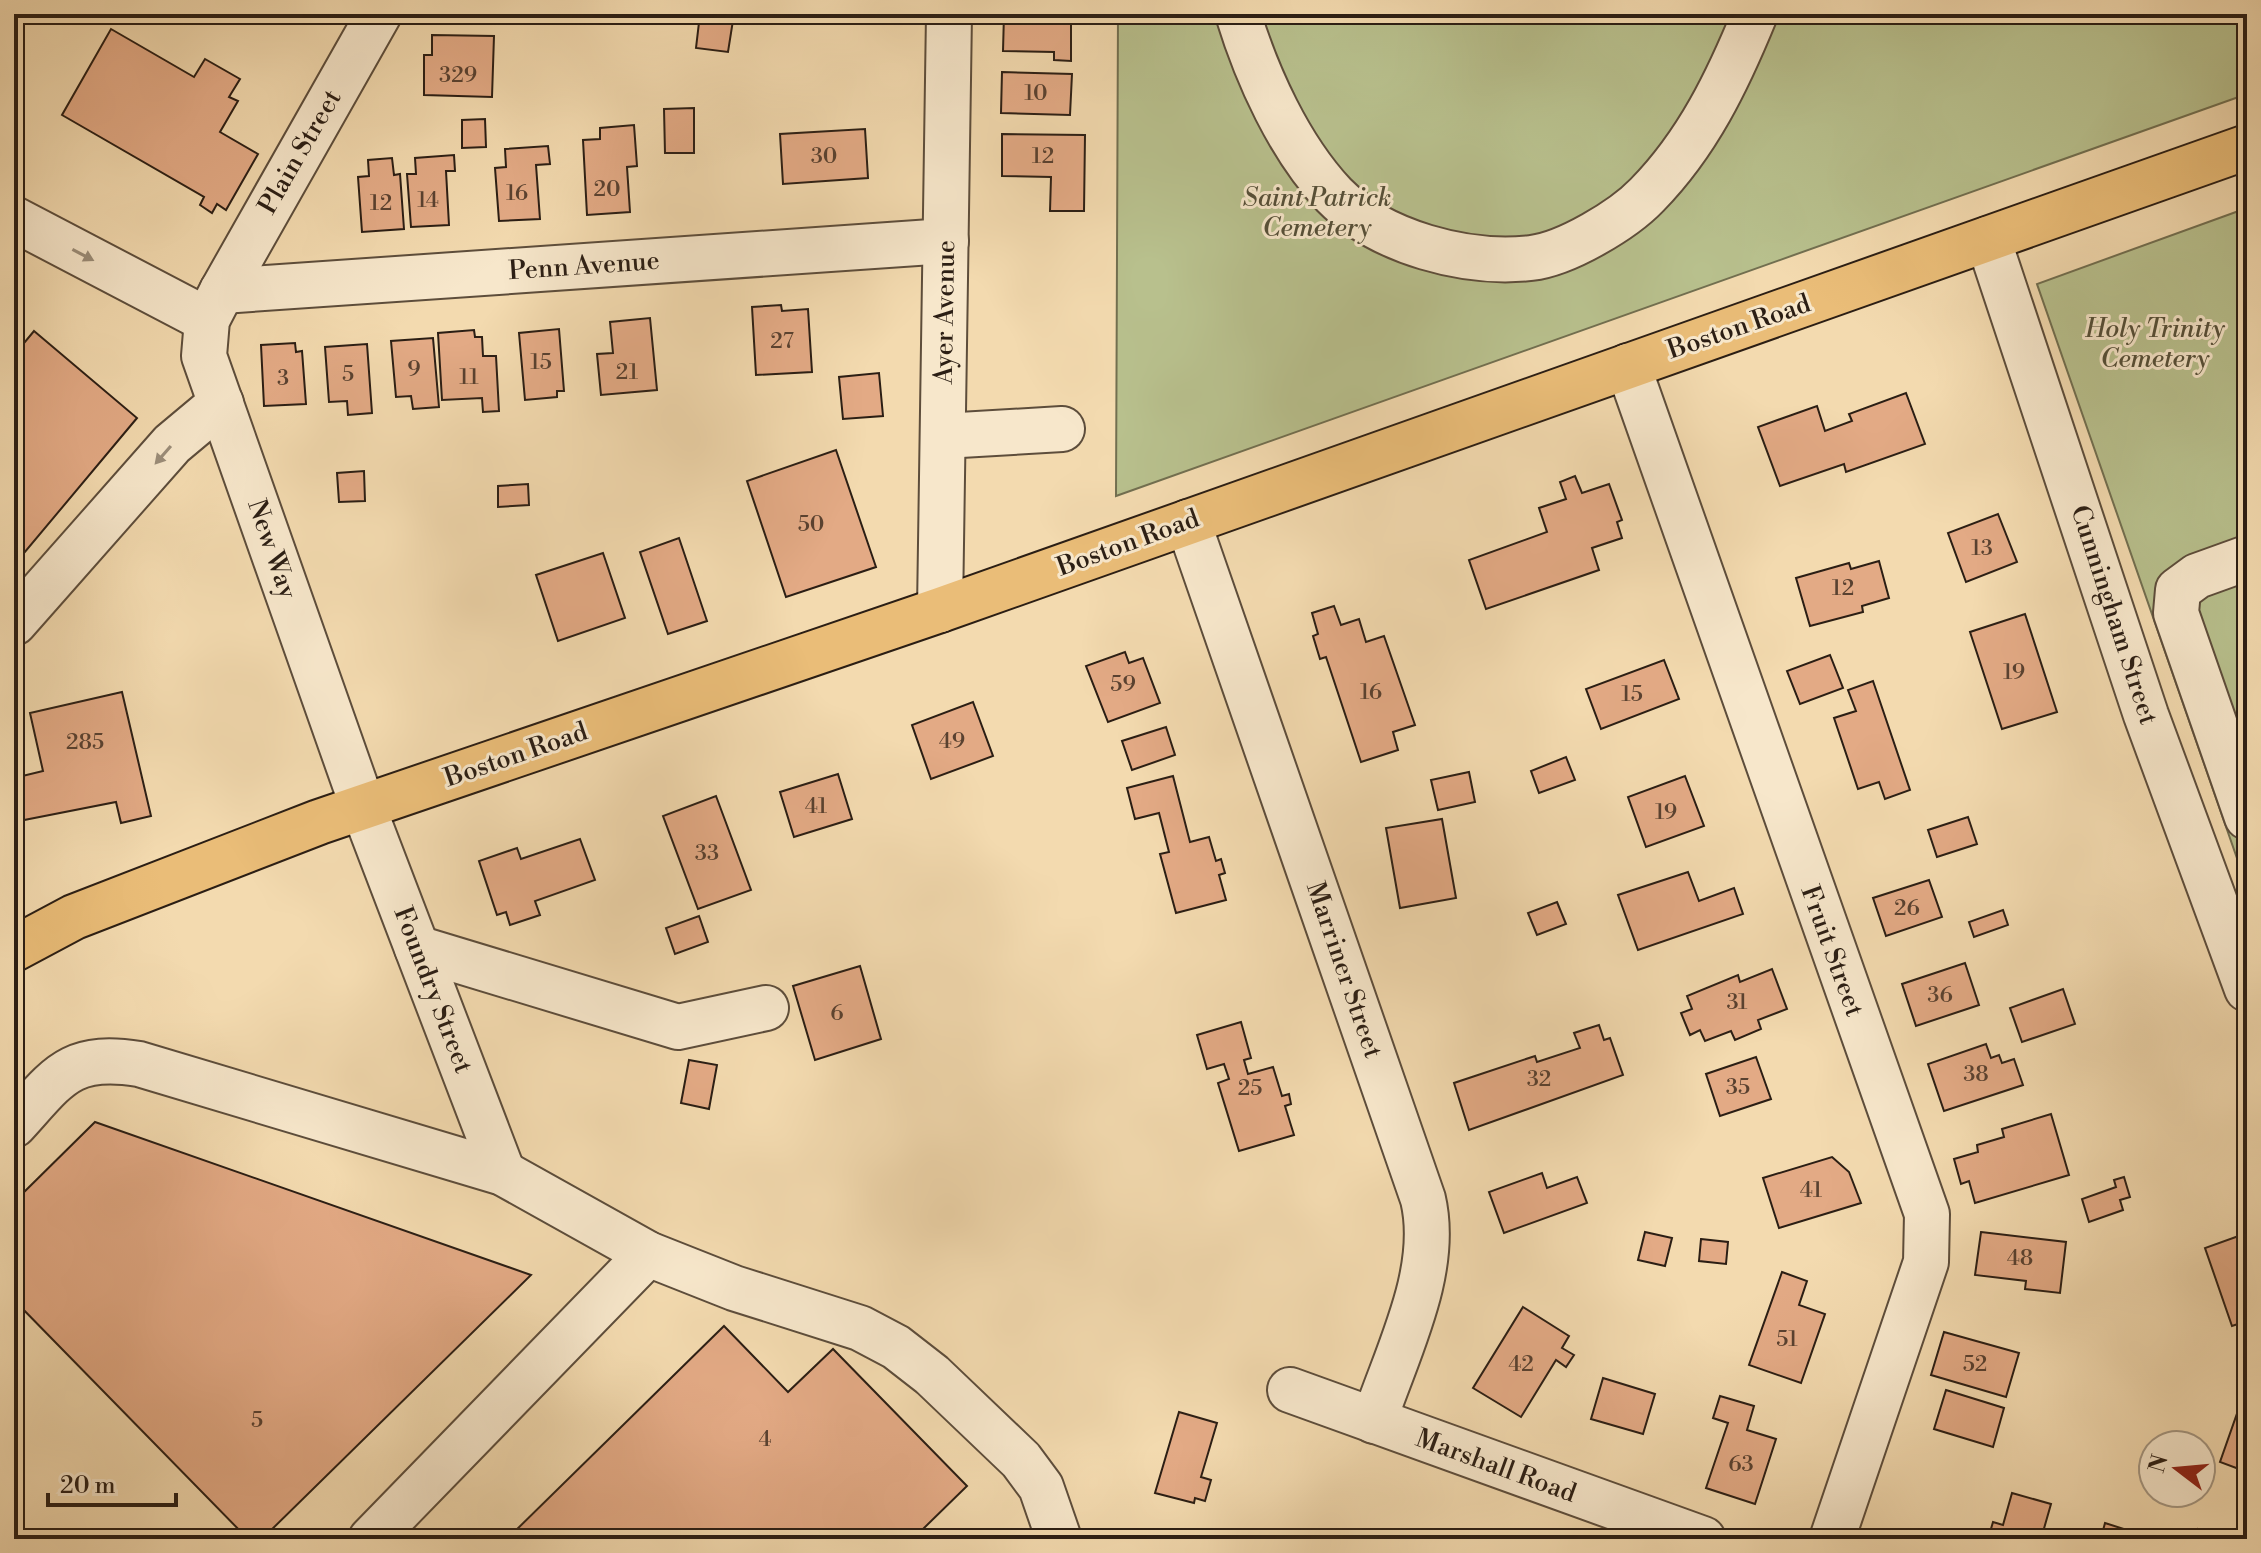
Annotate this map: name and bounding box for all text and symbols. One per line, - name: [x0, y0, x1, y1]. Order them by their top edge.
- house number: 329: [439, 62, 477, 89]
- house number: 10: [1024, 80, 1048, 107]
- street label: Plain Street: [251, 84, 349, 220]
- house number: 30: [811, 143, 837, 170]
- house number: 12: [1032, 143, 1054, 170]
- house number: 20: [593, 176, 621, 203]
- house number: 16: [506, 180, 528, 207]
- park label: Saint Patrick Cemetery: [1243, 182, 1391, 244]
- house number: 14: [417, 187, 439, 214]
- house number: 12: [370, 190, 392, 217]
- street label: Ayer Avenue: [928, 240, 962, 385]
- street label: Penn Avenue: [507, 245, 661, 287]
- one-way arrow: [72, 248, 95, 261]
- street label: Boston Road: [1662, 288, 1815, 367]
- park label: Holy Trinity Cemetery: [2084, 313, 2225, 375]
- house number: 27: [770, 328, 794, 355]
- house number: 15: [530, 349, 552, 376]
- house number: 9: [407, 356, 421, 383]
- house number: 21: [616, 359, 639, 386]
- house number: 5: [342, 361, 354, 388]
- house number: 11: [459, 364, 479, 391]
- house number: 3: [277, 365, 289, 392]
- one-way arrow: [154, 445, 172, 464]
- street label: New Way: [240, 495, 304, 603]
- street label: Cunningham Street: [2063, 501, 2165, 729]
- street label: Boston Road: [1052, 502, 1204, 584]
- house number: 50: [798, 511, 824, 538]
- house number: 13: [1971, 535, 1993, 562]
- house number: 12: [1832, 575, 1854, 602]
- house number: 19: [2003, 659, 2025, 686]
- house number: 59: [1110, 671, 1136, 698]
- house number: 16: [1360, 679, 1382, 706]
- house number: 15: [1621, 681, 1643, 708]
- street label: Boston Road: [439, 716, 592, 795]
- house number: 49: [939, 728, 965, 755]
- house number: 285: [66, 729, 104, 756]
- house number: 41: [805, 793, 828, 820]
- house number: 19: [1655, 799, 1677, 826]
- house number: 33: [695, 840, 719, 867]
- street label: Marriner Street: [1299, 878, 1389, 1062]
- street label: Fruit Street: [1794, 881, 1870, 1021]
- house number: 26: [1894, 895, 1920, 922]
- street label: Foundry Street: [387, 902, 479, 1078]
- house number: 36: [1927, 982, 1953, 1009]
- house number: 31: [1726, 989, 1748, 1016]
- house number: 6: [830, 1000, 844, 1027]
- house number: 38: [1963, 1061, 1989, 1088]
- house number: 32: [1527, 1066, 1551, 1093]
- house number: 35: [1726, 1074, 1750, 1101]
- house number: 25: [1238, 1075, 1262, 1102]
- house number: 41: [1800, 1177, 1823, 1204]
- house number: 48: [2007, 1245, 2033, 1272]
- house number: 51: [1776, 1326, 1798, 1353]
- house number: 42: [1508, 1351, 1534, 1378]
- house number: 52: [1963, 1351, 1987, 1378]
- house number: 5: [251, 1407, 263, 1434]
- street label: Marshall Road: [1411, 1422, 1581, 1510]
- house number: 4: [758, 1426, 772, 1453]
- north arrow: [2137, 1429, 2217, 1509]
- house number: 63: [1728, 1451, 1754, 1478]
- text: N: [2144, 1451, 2175, 1476]
- scale bar: [48, 1457, 176, 1507]
- text: 20 m: [60, 1471, 116, 1501]

